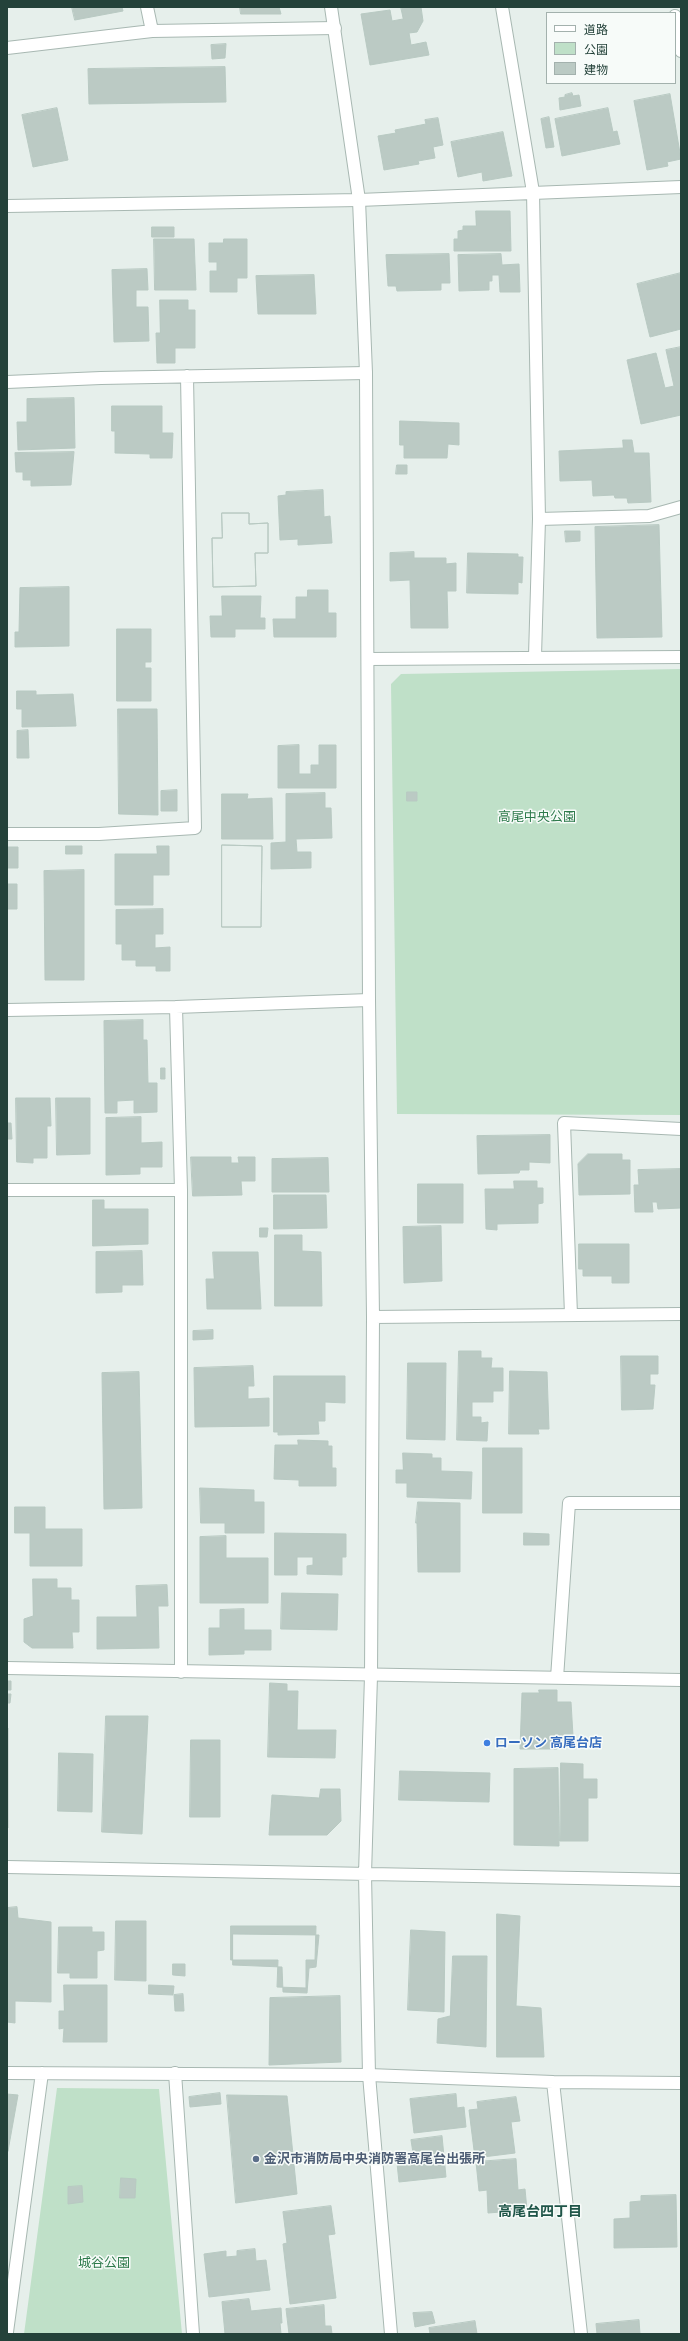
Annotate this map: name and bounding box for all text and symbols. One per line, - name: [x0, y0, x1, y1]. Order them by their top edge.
- legend: [546, 12, 676, 84]
- text: 道路: [584, 22, 608, 37]
- text: 公園: [584, 42, 608, 57]
- text: 建物: [584, 62, 608, 77]
- park label: 高尾中央公園: [498, 809, 576, 825]
- place label: ローソン 高尾台店: [495, 1735, 602, 1751]
- marker: ローソン 高尾台店: [482, 1738, 492, 1748]
- place label: 金沢市消防局中央消防署高尾台出張所: [264, 2151, 485, 2167]
- marker: 金沢市消防局中央消防署高尾台出張所: [251, 2154, 261, 2164]
- district label: 高尾台四丁目: [498, 2204, 582, 2220]
- park label: 城谷公園: [78, 2255, 130, 2271]

